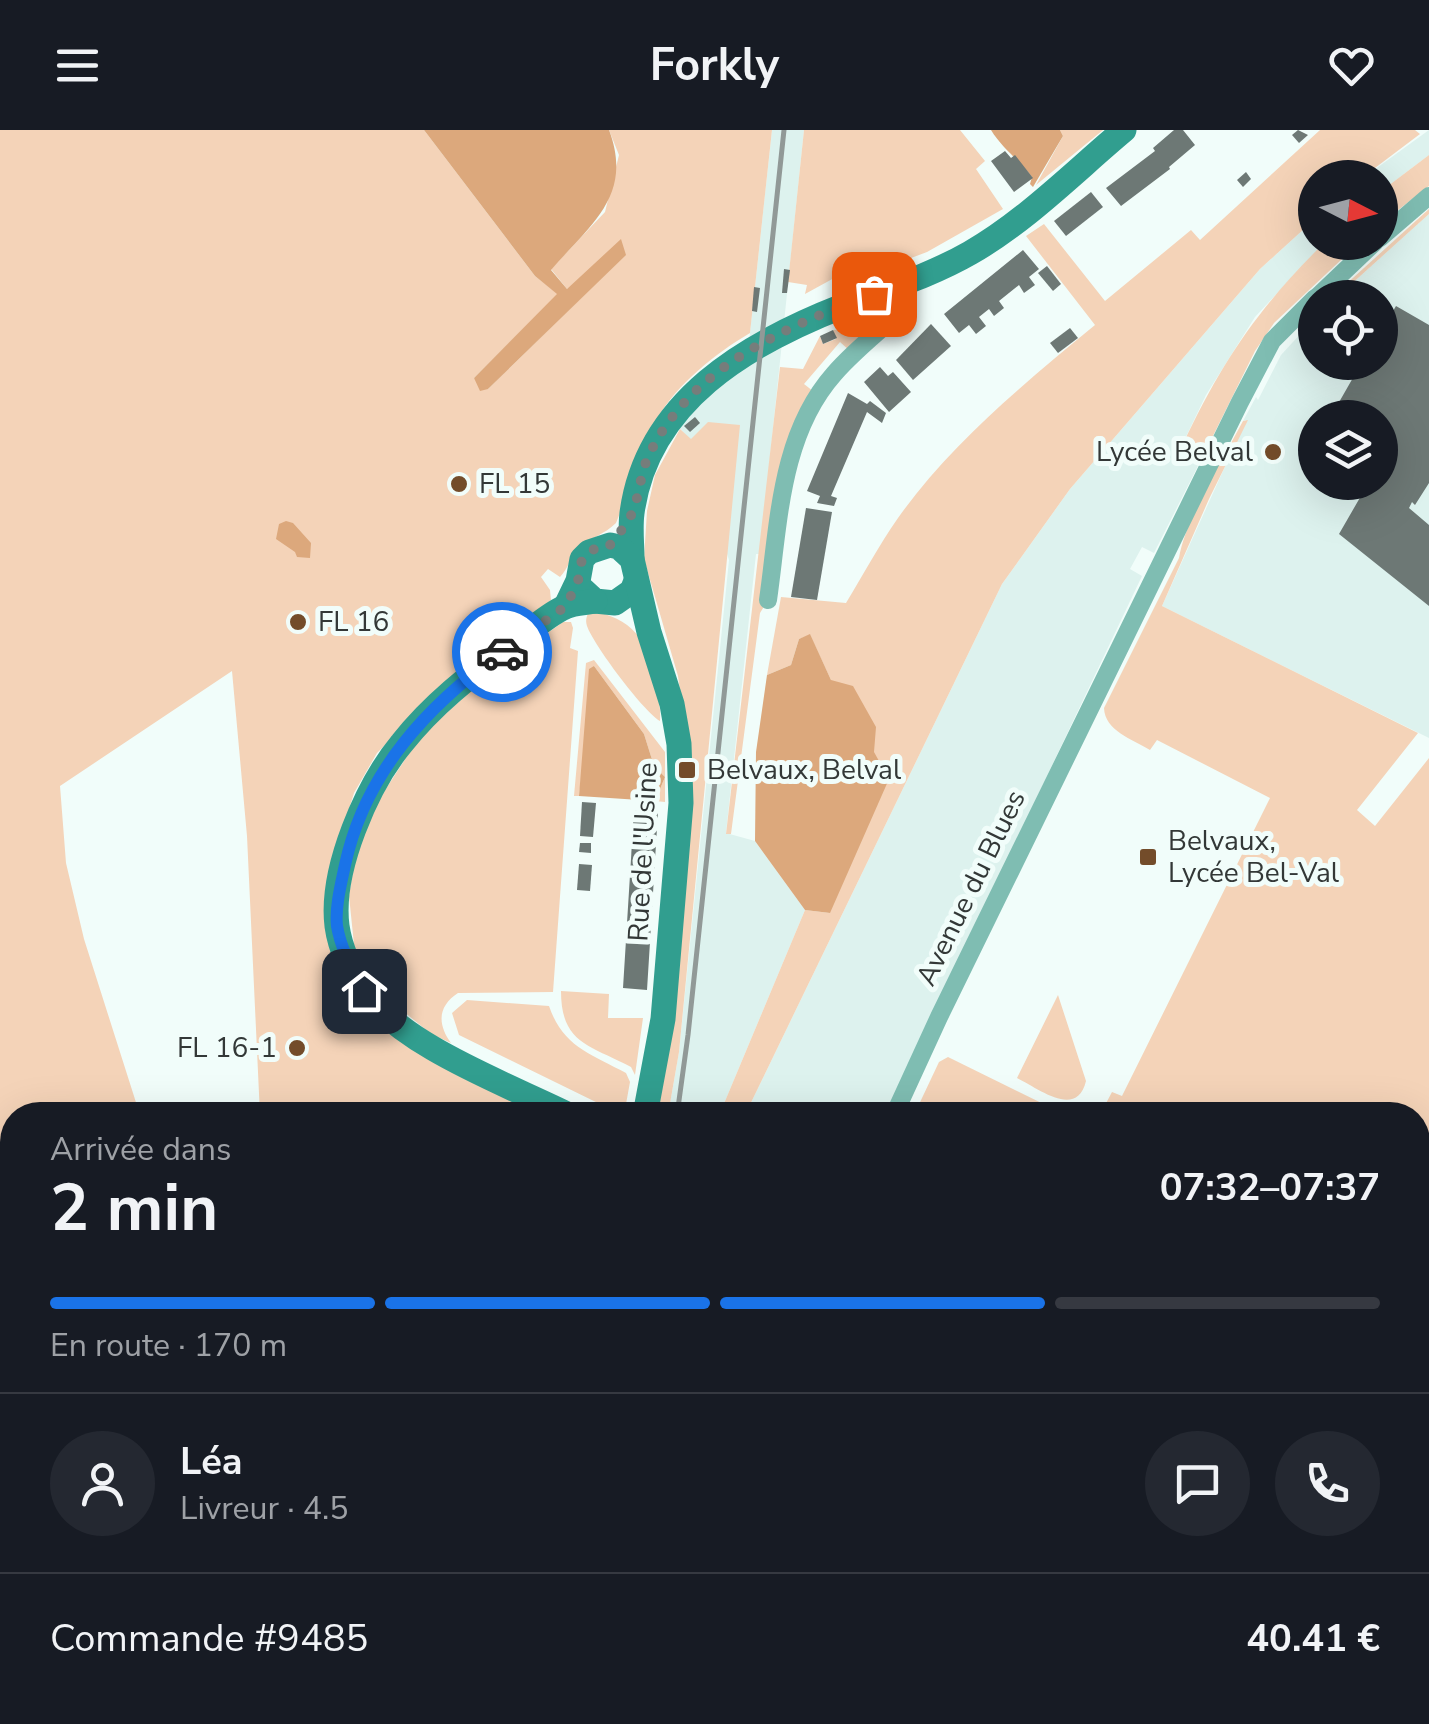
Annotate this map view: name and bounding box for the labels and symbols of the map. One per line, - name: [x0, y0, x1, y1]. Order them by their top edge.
- north arrow: [1298, 160, 1398, 260]
- pin: [832, 252, 917, 337]
- place label: Lycée Belval: [1096, 433, 1254, 471]
- marker: Lycée Belval: [1262, 441, 1284, 463]
- place label: FL 15: [479, 465, 550, 503]
- marker: FL 15: [448, 473, 470, 495]
- courier: [452, 602, 552, 702]
- place label: FL 16: [318, 603, 389, 641]
- marker: FL 16: [287, 611, 309, 633]
- place label: Belvaux, Belval: [707, 751, 902, 789]
- marker: Belvaux, Belval: [676, 759, 698, 781]
- street label: Rue de l'Usine: [619, 761, 667, 943]
- street label: Avenue du Blues: [907, 784, 1035, 992]
- place label: Belvaux, Lycée Bel-Val: [1168, 822, 1340, 892]
- marker: Belvaux, Lycée Bel-Val: [1137, 846, 1159, 868]
- pin: [322, 949, 407, 1034]
- place label: FL 16-1: [177, 1029, 277, 1067]
- marker: FL 16-1: [286, 1037, 308, 1059]

